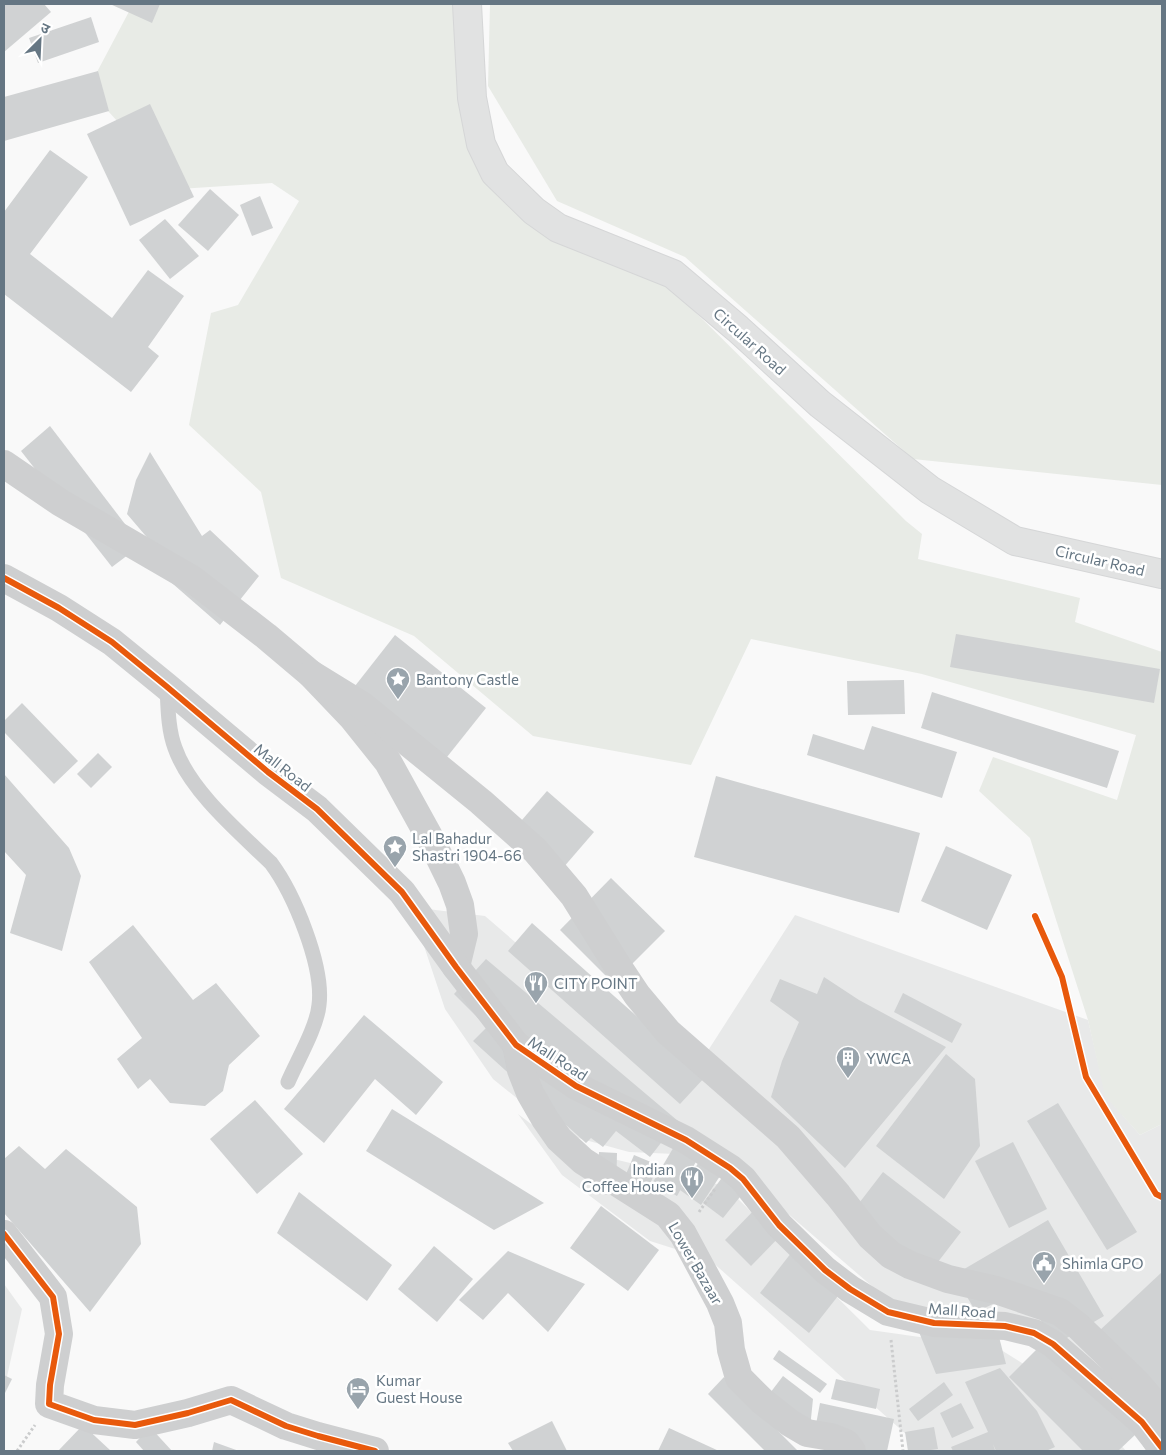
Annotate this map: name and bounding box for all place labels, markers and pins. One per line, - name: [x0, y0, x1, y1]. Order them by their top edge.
- place icon: Bantony Castle: [385, 666, 411, 700]
- place label: Bantony Castle: [416, 670, 519, 688]
- place label: Lal Bahadur Shastri 1904-66: [412, 829, 522, 864]
- place icon: Lal Bahadur Shastri 1904-66: [382, 834, 408, 868]
- restaurant icon: CITY POINT: [523, 970, 549, 1004]
- place label: CITY POINT: [554, 974, 638, 992]
- building icon: YWCA: [835, 1045, 861, 1079]
- place label: YWCA: [866, 1049, 911, 1067]
- place label: Indian Coffee House: [582, 1160, 674, 1195]
- restaurant icon: Indian Coffee House: [679, 1165, 705, 1199]
- public building icon: Shimla GPO: [1031, 1250, 1057, 1284]
- place label: Shimla GPO: [1062, 1254, 1144, 1272]
- place label: Kumar Guest House: [376, 1371, 462, 1406]
- hotel icon: Kumar Guest House: [345, 1376, 371, 1410]

